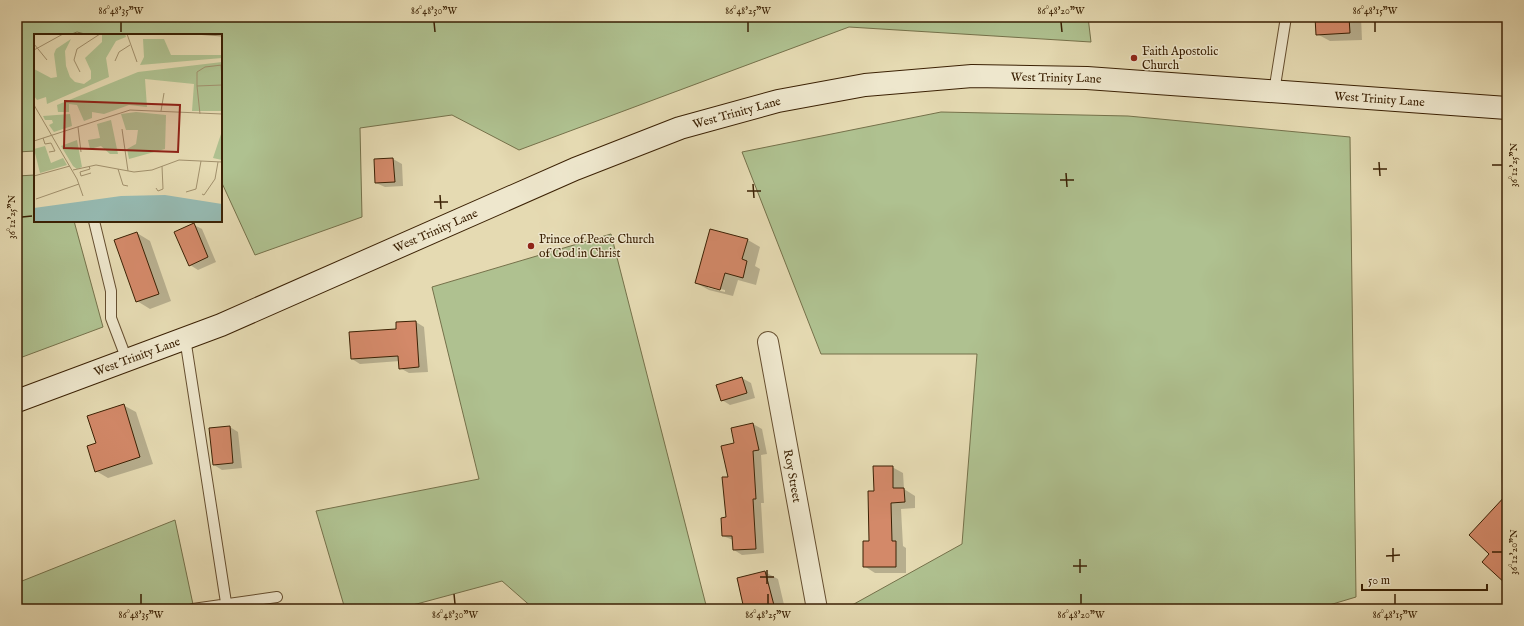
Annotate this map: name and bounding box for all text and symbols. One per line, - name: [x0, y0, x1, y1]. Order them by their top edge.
- text: 86°48'35"W: [99, 5, 144, 18]
- text: 86°48'30"W: [411, 5, 457, 18]
- text: 86°48'25"W: [725, 5, 771, 18]
- text: 86°48'20"W: [1038, 5, 1085, 18]
- text: 86°48'15"W: [1353, 5, 1398, 18]
- inset map: [34, 34, 222, 222]
- place label: Faith Apostolic Church: [1142, 44, 1218, 73]
- marker: Faith Apostolic Church: [1129, 53, 1139, 63]
- street label: West Trinity Lane: [1011, 70, 1103, 87]
- street label: West Trinity Lane: [1334, 89, 1426, 110]
- street label: West Trinity Lane: [691, 93, 783, 132]
- text: 36°12'25"N: [1508, 143, 1521, 187]
- text: 36°12'25"N: [6, 195, 19, 239]
- street label: West Trinity Lane: [391, 206, 481, 256]
- place label: Prince of Peace Church of God in Christ: [539, 232, 655, 261]
- marker: Prince of Peace Church of God in Christ: [526, 241, 536, 251]
- street label: West Trinity Lane: [92, 334, 183, 380]
- street label: Roy Street: [780, 448, 804, 504]
- text: 36°12'20"N: [1508, 529, 1521, 575]
- scale bar: [1362, 566, 1487, 592]
- text: 50 m: [1368, 573, 1390, 588]
- text: 86°48'35"W: [119, 609, 164, 622]
- text: 86°48'30"W: [432, 609, 478, 622]
- text: 86°48'25"W: [745, 609, 791, 622]
- text: 86°48'20"W: [1058, 609, 1105, 622]
- text: 86°48'15"W: [1373, 609, 1418, 622]

